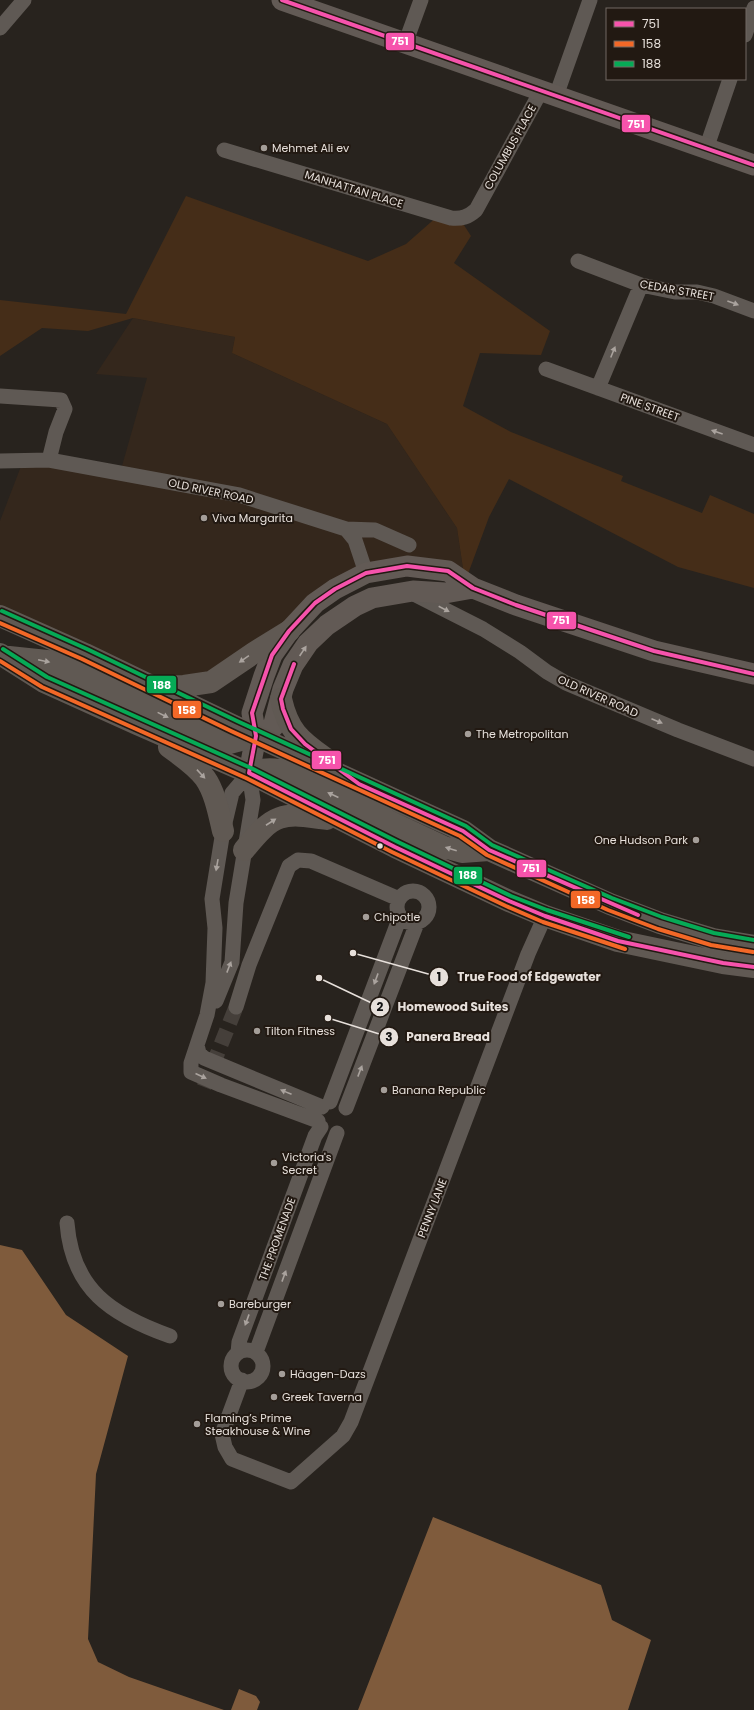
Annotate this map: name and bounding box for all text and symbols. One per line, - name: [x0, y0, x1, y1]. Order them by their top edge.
- legend: [606, 8, 746, 80]
- text: 751: [642, 15, 660, 32]
- line badge: 751: [385, 32, 415, 51]
- text: 751: [391, 33, 409, 49]
- text: 158: [642, 35, 661, 52]
- text: 188: [642, 55, 661, 72]
- street label: COLUMBUS PLACE: [480, 102, 540, 192]
- line badge: 751: [621, 114, 651, 133]
- text: 751: [627, 116, 645, 132]
- place label: Mehmet Ali ev: [272, 140, 350, 156]
- marker: Mehmet Ali ev: [259, 143, 269, 153]
- street label: MANHATTAN PLACE: [303, 166, 405, 212]
- street label: CEDAR STREET: [639, 276, 716, 304]
- one-way arrow: [727, 301, 739, 307]
- one-way arrow: [610, 347, 616, 358]
- street label: PINE STREET: [618, 389, 682, 425]
- one-way arrow: [711, 429, 723, 435]
- street label: OLD RIVER ROAD: [167, 474, 255, 508]
- place label: Viva Margarita: [212, 510, 293, 526]
- marker: Viva Margarita: [199, 513, 209, 523]
- one-way arrow: [438, 606, 450, 613]
- line badge: 751: [546, 611, 577, 630]
- text: 751: [552, 612, 570, 628]
- one-way arrow: [299, 646, 307, 656]
- one-way arrow: [239, 655, 250, 663]
- one-way arrow: [38, 658, 51, 664]
- street label: OLD RIVER ROAD: [555, 671, 641, 721]
- line badge: 188: [146, 675, 177, 694]
- text: 188: [153, 677, 171, 693]
- line badge: 158: [172, 700, 202, 719]
- text: 158: [178, 702, 196, 718]
- one-way arrow: [157, 711, 168, 718]
- one-way arrow: [652, 719, 664, 725]
- place label: The Metropolitan: [476, 726, 569, 742]
- marker: The Metropolitan: [463, 729, 473, 739]
- line badge: 751: [311, 750, 342, 770]
- text: 751: [318, 752, 336, 768]
- one-way arrow: [196, 769, 205, 779]
- one-way arrow: [327, 792, 339, 798]
- one-way arrow: [266, 818, 276, 826]
- place label: One Hudson Park: [594, 832, 688, 848]
- marker: One Hudson Park: [691, 835, 701, 845]
- unlabelled marker: [375, 841, 385, 851]
- one-way arrow: [445, 846, 457, 852]
- one-way arrow: [214, 859, 220, 871]
- line badge: 751: [516, 859, 547, 878]
- text: 751: [522, 860, 540, 876]
- line badge: 188: [453, 866, 483, 885]
- text: 188: [459, 867, 477, 883]
- line badge: 158: [570, 890, 601, 909]
- text: 158: [577, 892, 595, 908]
- place label: Chipotle: [374, 909, 420, 925]
- marker: Chipotle: [361, 912, 371, 922]
- one-way arrow: [227, 961, 233, 973]
- callout: True Food of Edgewater: [429, 965, 609, 989]
- text: 1: [437, 968, 441, 985]
- text: True Food of Edgewater: [457, 968, 601, 985]
- one-way arrow: [372, 973, 378, 985]
- callout: Homewood Suites: [370, 995, 517, 1019]
- text: 2: [377, 998, 384, 1015]
- text: Homewood Suites: [398, 998, 509, 1015]
- place label: Tilton Fitness: [265, 1023, 335, 1039]
- callout: Panera Bread: [379, 1025, 498, 1049]
- marker: Tilton Fitness: [252, 1026, 262, 1036]
- text: 3: [385, 1028, 393, 1045]
- text: Panera Bread: [406, 1028, 490, 1045]
- one-way arrow: [358, 1065, 364, 1077]
- one-way arrow: [195, 1073, 207, 1079]
- place label: Banana Republic: [392, 1082, 486, 1098]
- marker: Banana Republic: [379, 1085, 389, 1095]
- one-way arrow: [280, 1088, 292, 1094]
- place label: Victoria's Secret: [282, 1149, 332, 1178]
- marker: Victoria's Secret: [269, 1158, 279, 1168]
- street label: PENNY LANE: [413, 1176, 451, 1240]
- street label: THE PROMENADE: [255, 1195, 299, 1283]
- one-way arrow: [281, 1270, 287, 1282]
- place label: Bareburger: [229, 1296, 291, 1312]
- marker: Bareburger: [216, 1299, 226, 1309]
- one-way arrow: [244, 1314, 250, 1326]
- place label: Häagen-Dazs: [290, 1366, 366, 1382]
- marker: Häagen-Dazs: [277, 1369, 287, 1379]
- place label: Greek Taverna: [282, 1389, 362, 1405]
- marker: Greek Taverna: [269, 1392, 279, 1402]
- place label: Flaming’s Prime Steakhouse & Wine: [205, 1410, 311, 1439]
- marker: Flaming’s Prime Steakhouse & Wine: [192, 1419, 202, 1429]

